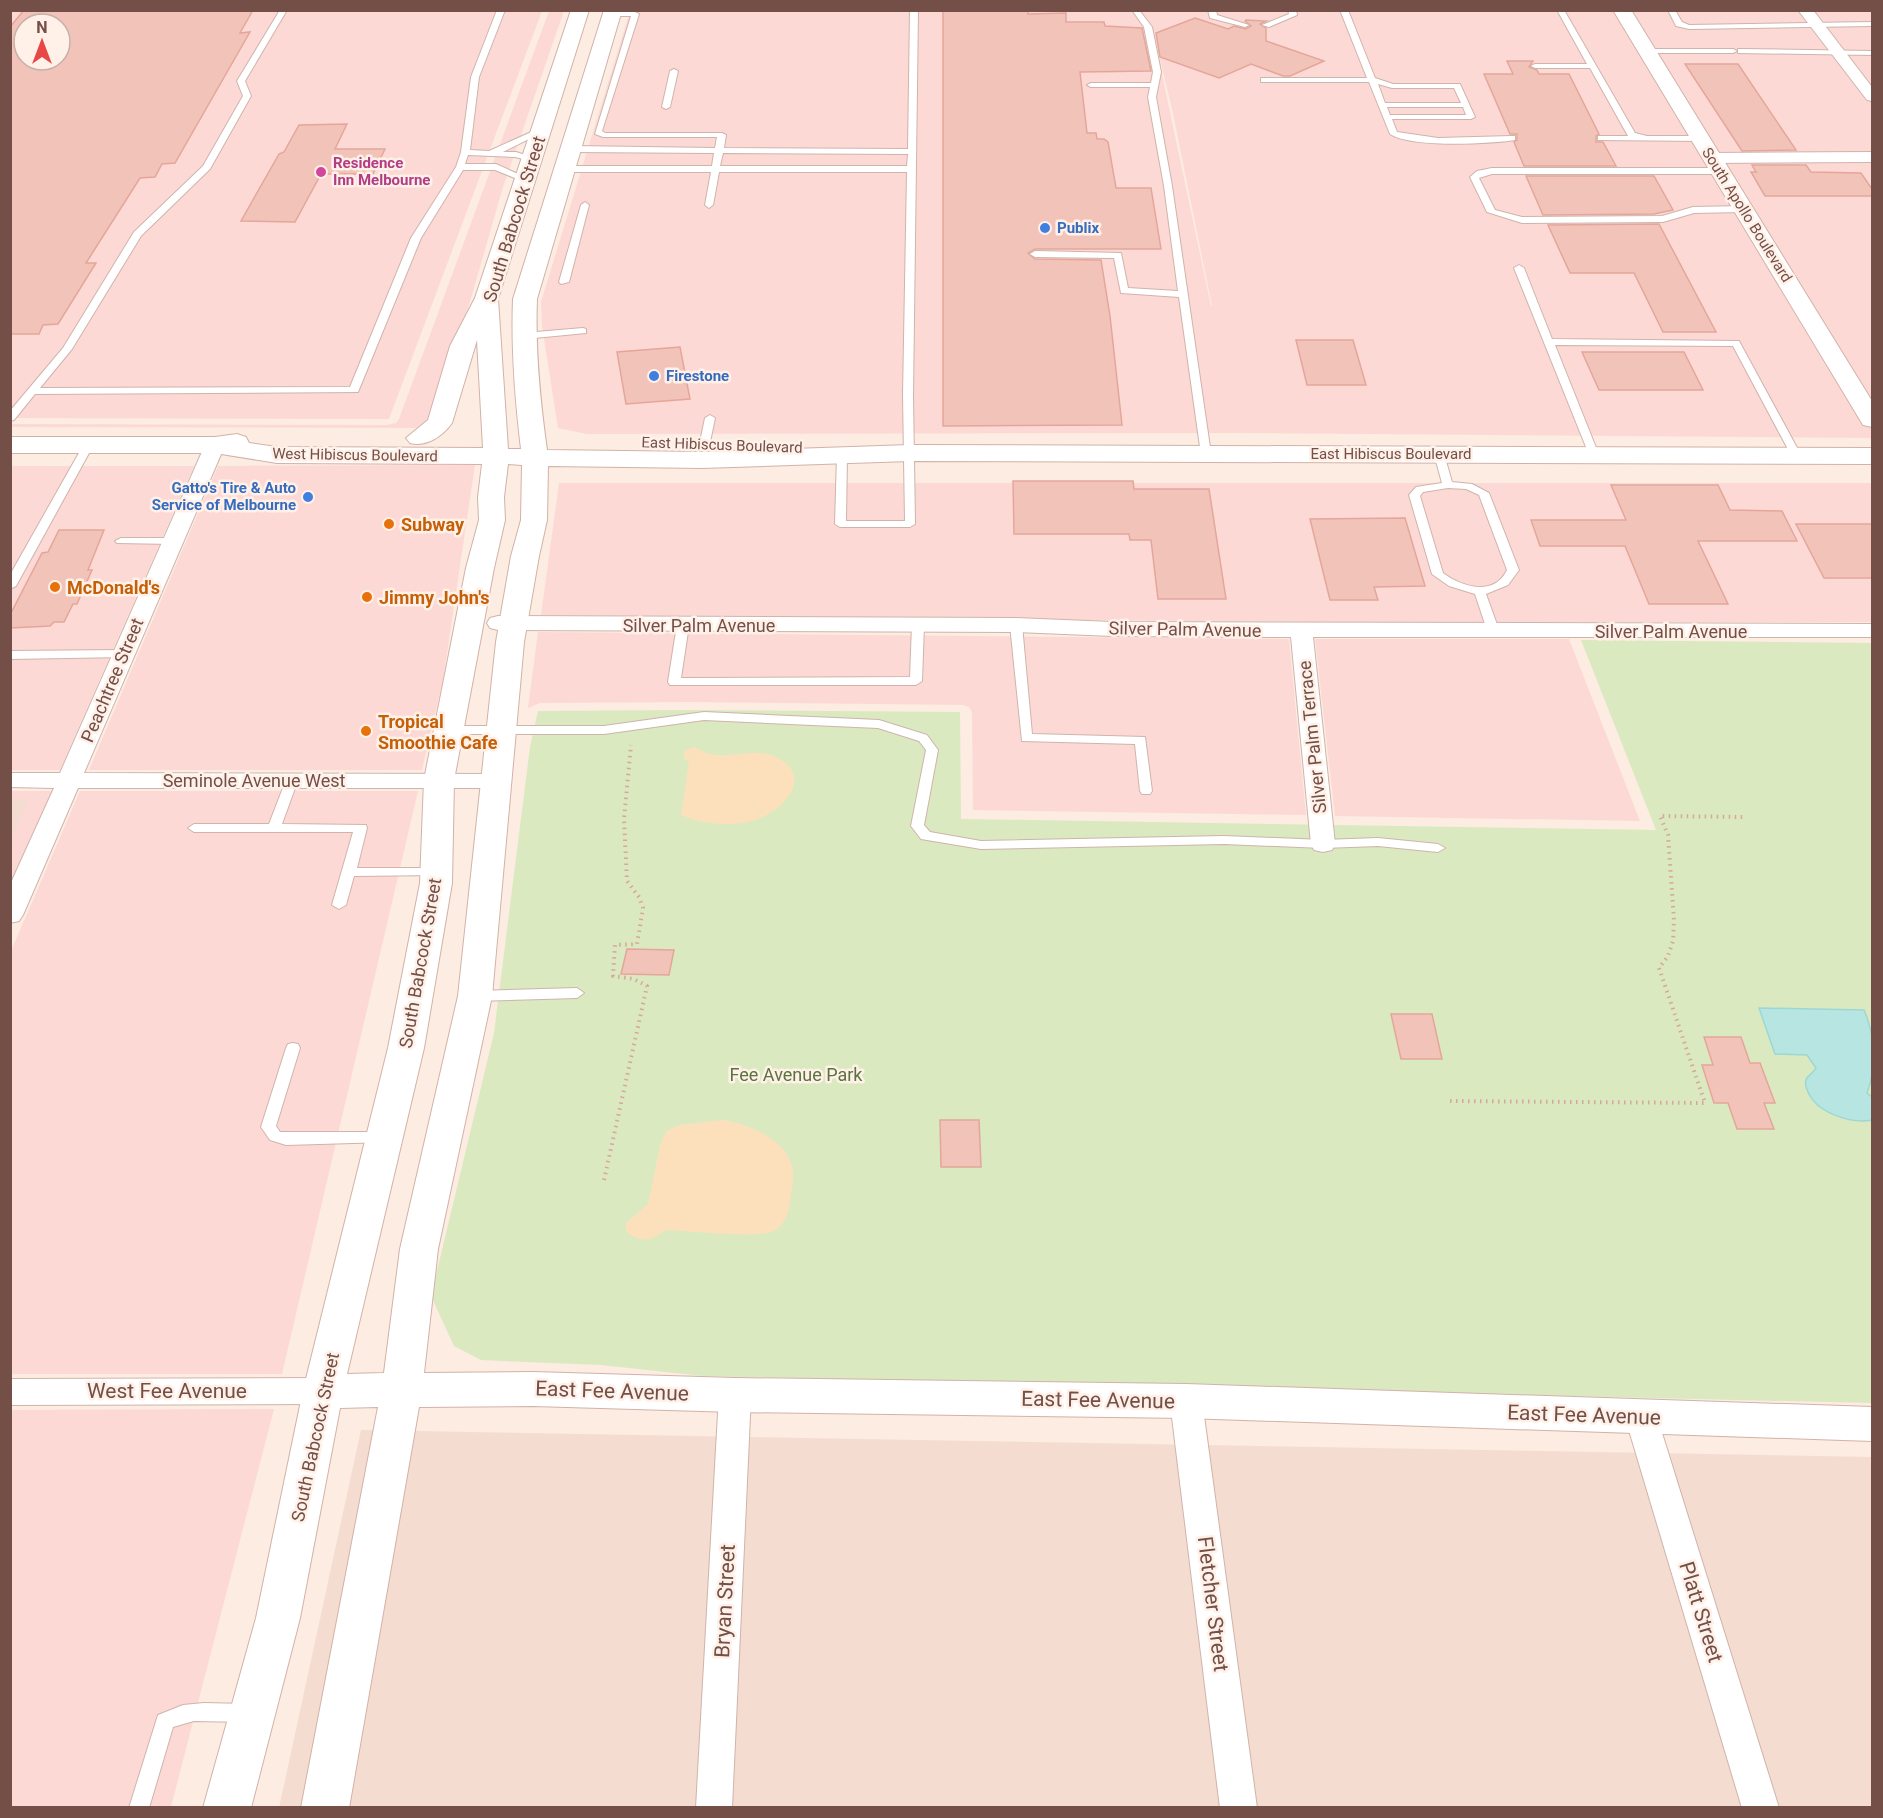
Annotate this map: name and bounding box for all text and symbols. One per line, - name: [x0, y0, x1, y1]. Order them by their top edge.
- north arrow: [12, 12, 72, 72]
- text: N: [36, 18, 48, 37]
- street label: South Babcock Street: [479, 133, 549, 305]
- street label: South Apollo Boulevard: [1698, 144, 1796, 286]
- place label: Residence Inn Melbourne: [333, 154, 430, 189]
- marker: Residence Inn Melbourne: [314, 165, 328, 179]
- place label: Publix: [1057, 219, 1099, 237]
- marker: Publix: [1038, 221, 1052, 235]
- place label: Firestone: [666, 367, 729, 385]
- marker: Firestone: [647, 369, 661, 383]
- street label: East Hibiscus Boulevard: [641, 433, 803, 457]
- street label: West Hibiscus Boulevard: [272, 445, 438, 465]
- street label: East Hibiscus Boulevard: [1310, 445, 1472, 463]
- place label: Gatto's Tire & Auto Service of Melbourne: [152, 479, 296, 514]
- marker: Gatto's Tire & Auto Service of Melbourne: [301, 490, 315, 504]
- place label: Subway: [401, 514, 465, 535]
- marker: Subway: [382, 517, 396, 531]
- place label: McDonald's: [67, 577, 160, 598]
- marker: McDonald's: [48, 580, 62, 594]
- place label: Jimmy John's: [379, 587, 490, 608]
- marker: Jimmy John's: [360, 590, 374, 604]
- street label: Peachtree Street: [76, 615, 148, 745]
- street label: Silver Palm Avenue: [623, 615, 775, 636]
- street label: Silver Palm Avenue: [1108, 617, 1262, 641]
- street label: Silver Palm Avenue: [1595, 621, 1747, 642]
- street label: Silver Palm Terrace: [1294, 660, 1330, 814]
- place label: Tropical Smoothie Cafe: [378, 711, 498, 753]
- marker: Tropical Smoothie Cafe: [359, 724, 373, 738]
- street label: Seminole Avenue West: [163, 770, 345, 791]
- street label: South Babcock Street: [395, 876, 445, 1050]
- park label: Fee Avenue Park: [730, 1064, 863, 1085]
- street label: South Babcock Street: [287, 1350, 343, 1524]
- street label: East Fee Avenue: [535, 1376, 689, 1406]
- street label: West Fee Avenue: [87, 1379, 247, 1403]
- street label: East Fee Avenue: [1021, 1387, 1175, 1413]
- street label: East Fee Avenue: [1507, 1400, 1661, 1430]
- street label: Fletcher Street: [1193, 1535, 1233, 1673]
- street label: Bryan Street: [710, 1543, 740, 1658]
- street label: Platt Street: [1674, 1559, 1728, 1665]

